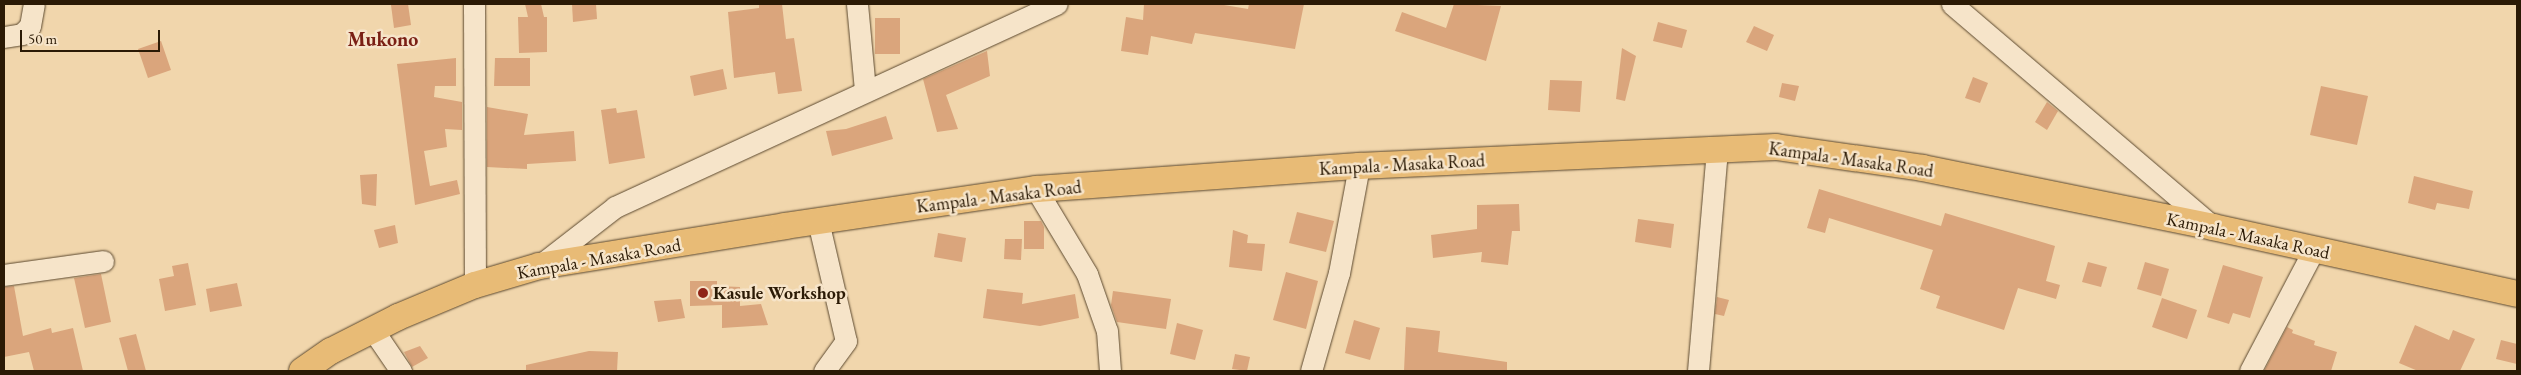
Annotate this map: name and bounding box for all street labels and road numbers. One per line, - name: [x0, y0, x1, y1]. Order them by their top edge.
- street label: Kampala - Masaka Road: [1767, 138, 1935, 182]
- street label: Kampala - Masaka Road: [1318, 150, 1486, 180]
- street label: Kampala - Masaka Road: [915, 176, 1083, 218]
- street label: Kampala - Masaka Road: [2164, 208, 2332, 264]
- street label: Kampala - Masaka Road: [515, 234, 683, 284]

